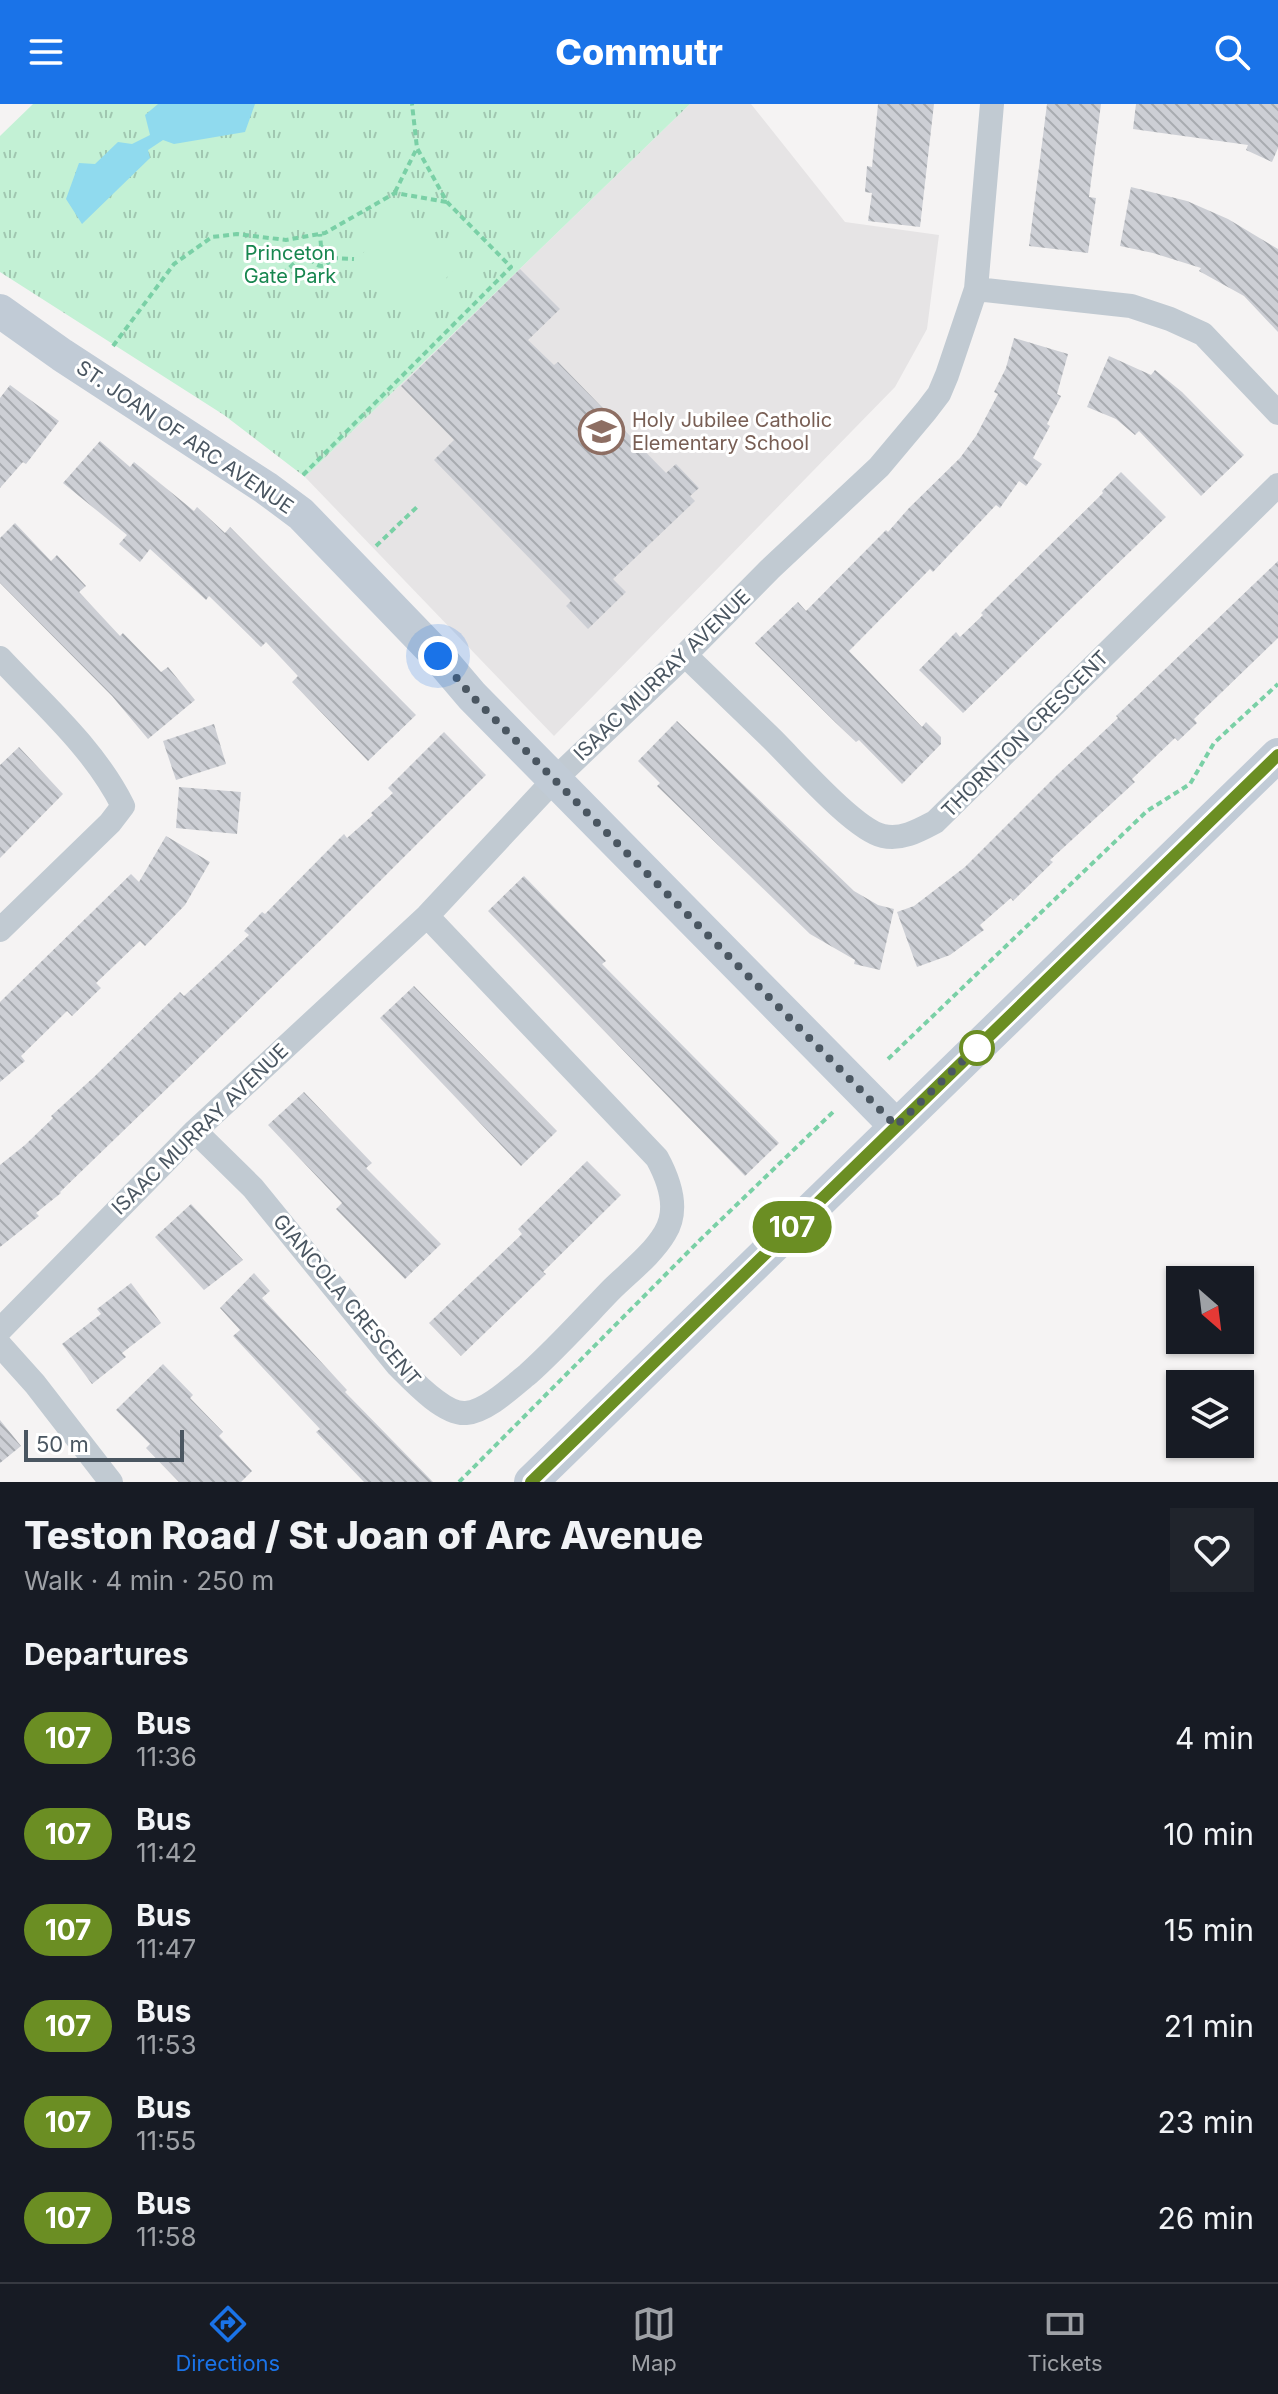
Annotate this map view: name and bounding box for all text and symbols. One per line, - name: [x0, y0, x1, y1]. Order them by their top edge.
- icon: menu: [24, 30, 68, 74]
- text: Commutr: [555, 30, 723, 74]
- icon: search: [1210, 30, 1254, 74]
- park label: Princeton Gate Park: [244, 241, 336, 288]
- street label: ST. JOAN OF ARC AVENUE: [72, 355, 298, 519]
- school or university icon: Holy Jubilee Catholic Elementary School: [577, 408, 625, 456]
- place label: Holy Jubilee Catholic Elementary School: [632, 408, 832, 455]
- street label: ISAAC MURRAY AVENUE: [569, 584, 755, 766]
- your location: [418, 636, 458, 676]
- street label: THORNTON CRESCENT: [937, 646, 1113, 822]
- unlabelled marker: [960, 1031, 994, 1065]
- street label: ISAAC MURRAY AVENUE: [107, 1038, 293, 1220]
- line badge: 107: [746, 1201, 838, 1253]
- street label: GIANCOLA CRESCENT: [268, 1209, 426, 1391]
- text: 107: [769, 1210, 815, 1244]
- north arrow: [1166, 1266, 1254, 1354]
- map controls: [1166, 1266, 1254, 1458]
- button: layers: [1166, 1370, 1254, 1458]
- scale bar: [24, 1426, 184, 1462]
- text: 50 m: [36, 1431, 89, 1457]
- button: heart: [1170, 1508, 1254, 1592]
- text: Teston Road / St Joan of Arc Avenue: [24, 1512, 703, 1558]
- text: Walk · 4 min · 250 m: [24, 1565, 274, 1596]
- text: Departures: [24, 1636, 189, 1672]
- text: Bus: [136, 1705, 191, 1741]
- text: 4 min: [1175, 1720, 1254, 1756]
- text: 107: [45, 1721, 91, 1755]
- text: 11:36: [136, 1741, 197, 1772]
- text: Bus: [136, 1801, 191, 1837]
- text: 10 min: [1163, 1816, 1254, 1852]
- text: 107: [45, 1817, 91, 1851]
- text: 11:42: [136, 1837, 197, 1868]
- text: Bus: [136, 1897, 191, 1933]
- text: 15 min: [1164, 1912, 1254, 1948]
- text: 107: [45, 1913, 91, 1947]
- text: 11:47: [136, 1933, 196, 1964]
- text: Bus: [136, 1993, 191, 2029]
- text: 21 min: [1164, 2008, 1254, 2044]
- text: 107: [45, 2009, 91, 2043]
- text: 11:53: [136, 2029, 197, 2060]
- text: Bus: [136, 2089, 191, 2125]
- text: 23 min: [1157, 2104, 1254, 2140]
- text: 107: [45, 2105, 91, 2139]
- text: 11:55: [136, 2125, 196, 2156]
- text: Bus: [136, 2185, 191, 2221]
- text: 26 min: [1157, 2200, 1254, 2236]
- text: 107: [45, 2201, 91, 2235]
- text: 11:58: [136, 2221, 197, 2252]
- tab: Directions: [175, 2302, 280, 2376]
- tab: Map: [631, 2302, 677, 2376]
- tab: Tickets: [1028, 2302, 1103, 2376]

